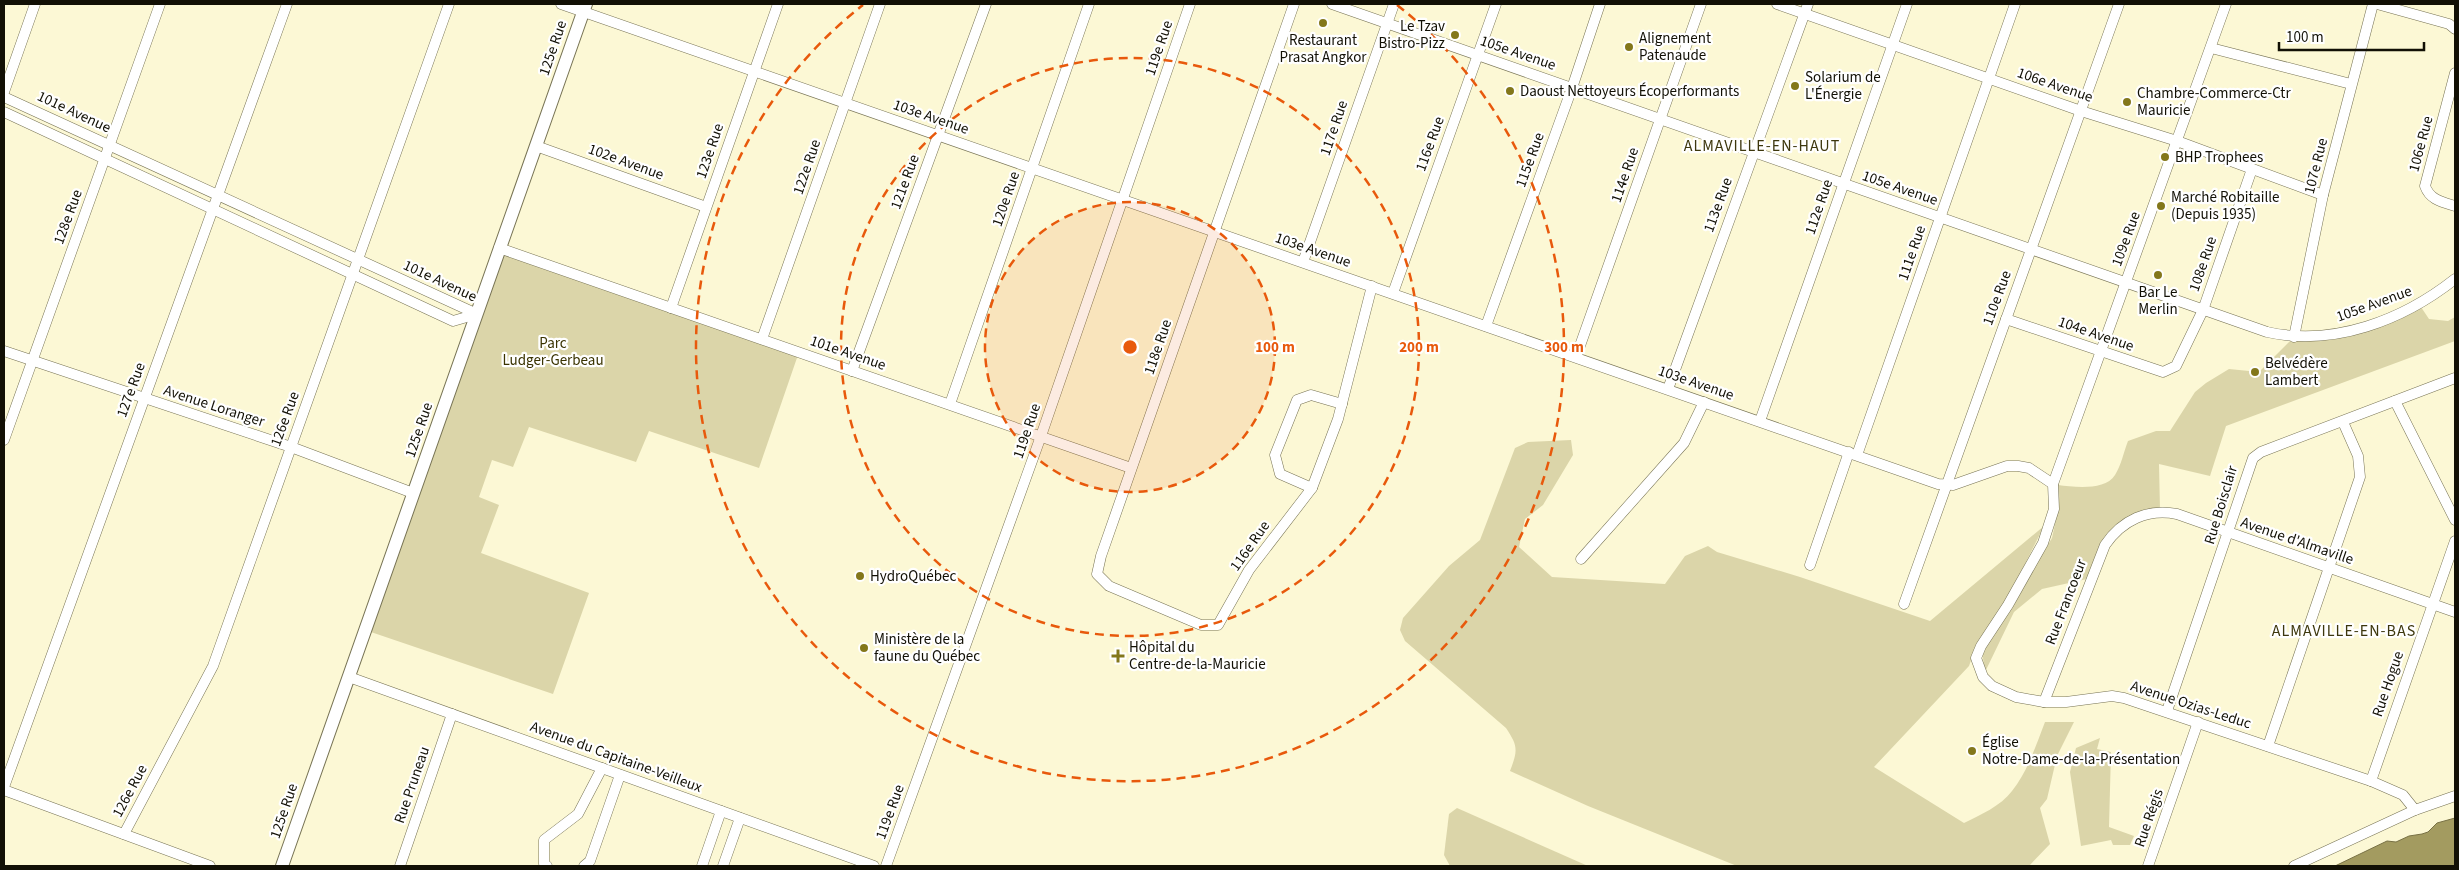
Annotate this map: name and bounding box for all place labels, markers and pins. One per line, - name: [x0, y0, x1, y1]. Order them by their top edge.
- place label: Le Tzav Bistro-Pizz: [1379, 16, 1445, 54]
- marker: Restaurant Prasat Angkor: [1317, 17, 1329, 29]
- place label: Alignement Patenaude: [1639, 28, 1711, 66]
- marker: Le Tzav Bistro-Pizz: [1449, 29, 1461, 41]
- place label: Restaurant Prasat Angkor: [1279, 30, 1367, 68]
- marker: Alignement Patenaude: [1623, 41, 1635, 53]
- place label: Solarium de L'Énergie: [1805, 67, 1881, 105]
- marker: Solarium de L'Énergie: [1789, 80, 1801, 92]
- place label: Daoust Nettoyeurs Écoperformants: [1520, 81, 1739, 102]
- place label: Chambre-Commerce-Ctr Mauricie: [2137, 83, 2291, 121]
- marker: Daoust Nettoyeurs Écoperformants: [1504, 85, 1516, 97]
- marker: Chambre-Commerce-Ctr Mauricie: [2121, 96, 2133, 108]
- place label: BHP Trophees: [2175, 147, 2263, 168]
- marker: BHP Trophees: [2159, 151, 2171, 163]
- place label: Marché Robitaille (Depuis 1935): [2171, 187, 2280, 225]
- marker: Marché Robitaille (Depuis 1935): [2155, 200, 2167, 212]
- marker: Bar Le Merlin: [2152, 269, 2164, 281]
- place label: Bar Le Merlin: [2138, 282, 2178, 320]
- centre of rings: [1121, 338, 1139, 356]
- place label: Belvédère Lambert: [2265, 353, 2328, 391]
- marker: Belvédère Lambert: [2249, 366, 2261, 378]
- place label: HydroQuébec: [870, 566, 957, 587]
- marker: HydroQuébec: [854, 570, 866, 582]
- place label: Ministère de la faune du Québec: [874, 629, 980, 667]
- place label: Hôpital du Centre-de-la-Mauricie: [1129, 637, 1266, 675]
- marker: Ministère de la faune du Québec: [858, 642, 870, 654]
- marker: Hôpital du Centre-de-la-Mauricie: [1111, 649, 1125, 663]
- place label: Église Notre-Dame-de-la-Présentation: [1982, 732, 2180, 770]
- marker: Église Notre-Dame-de-la-Présentation: [1966, 745, 1978, 757]

